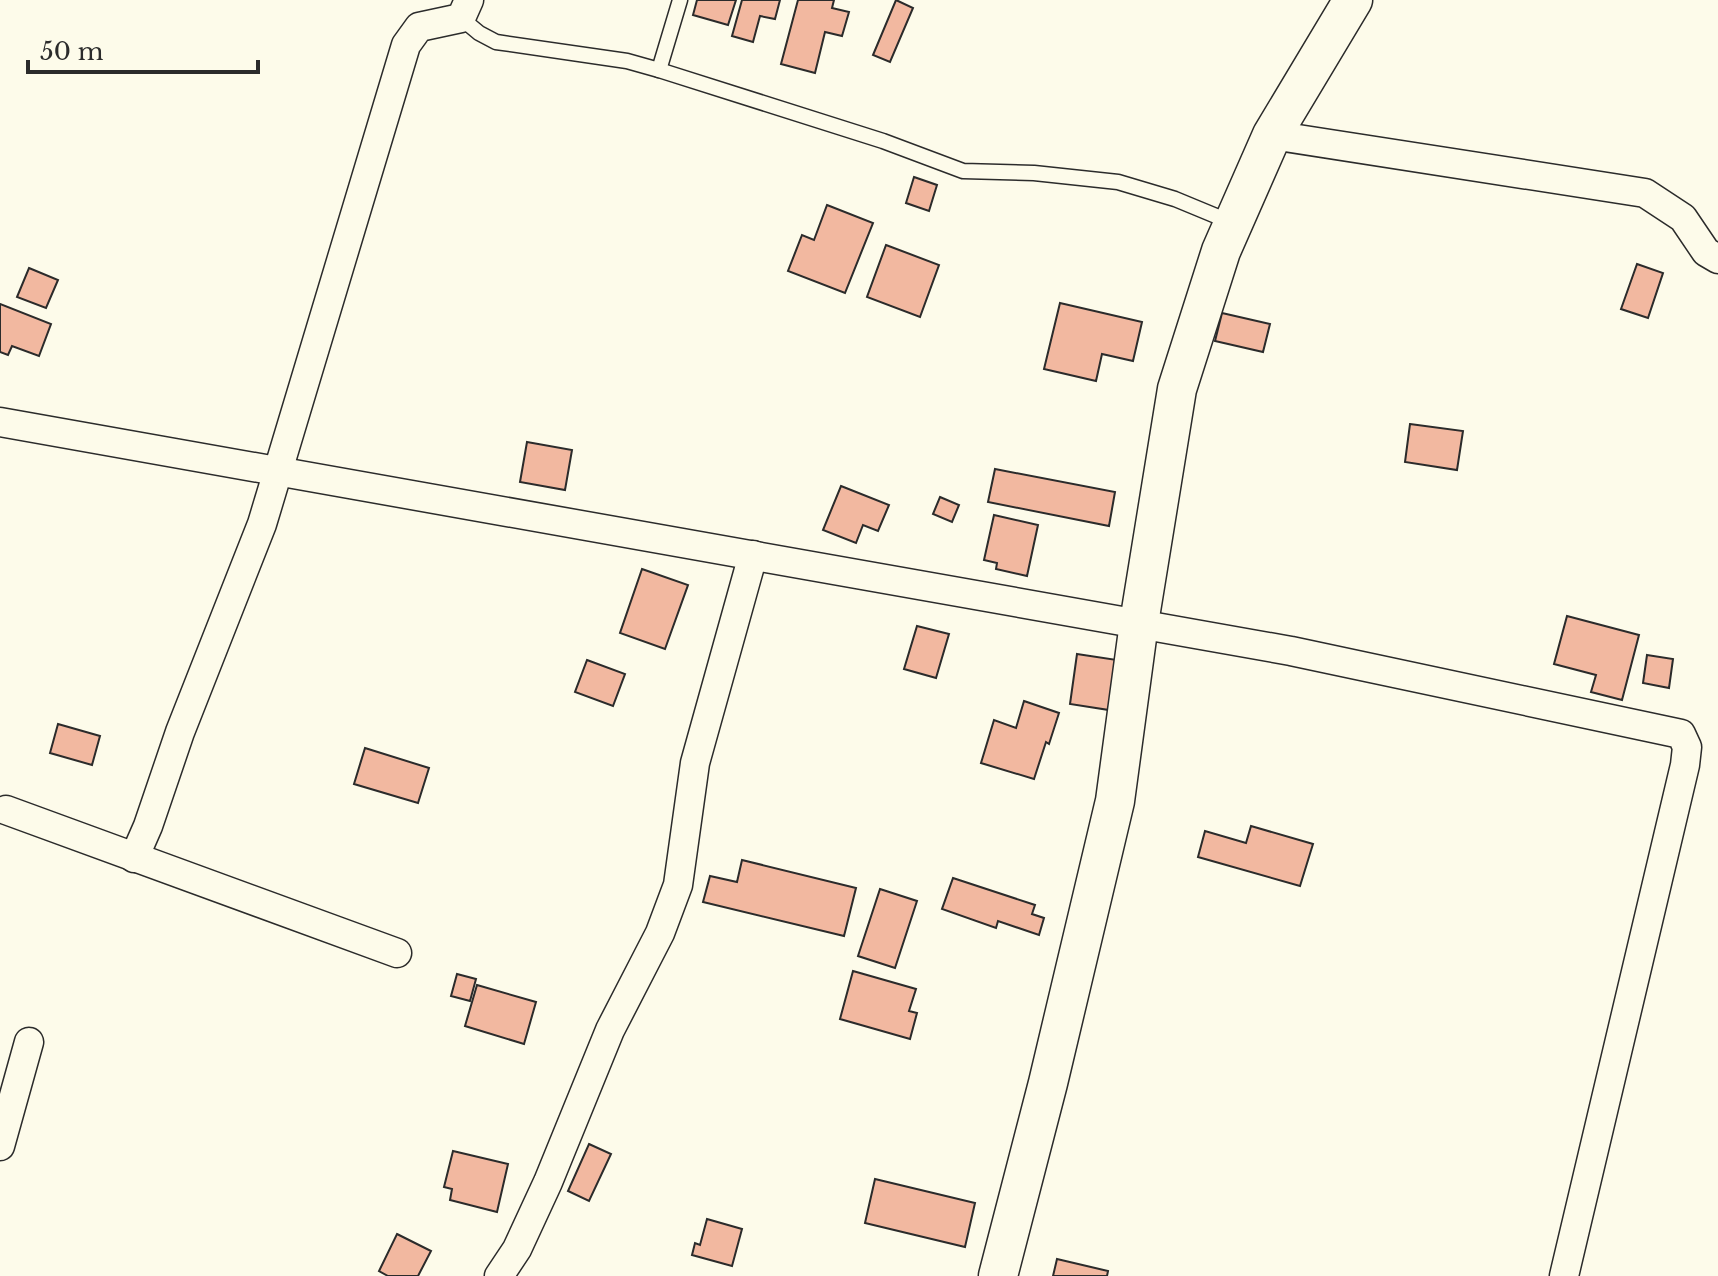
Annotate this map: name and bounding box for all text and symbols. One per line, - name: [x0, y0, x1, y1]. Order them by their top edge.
- scale bar: [28, 24, 258, 74]
- text: 50 m: [40, 37, 104, 66]

